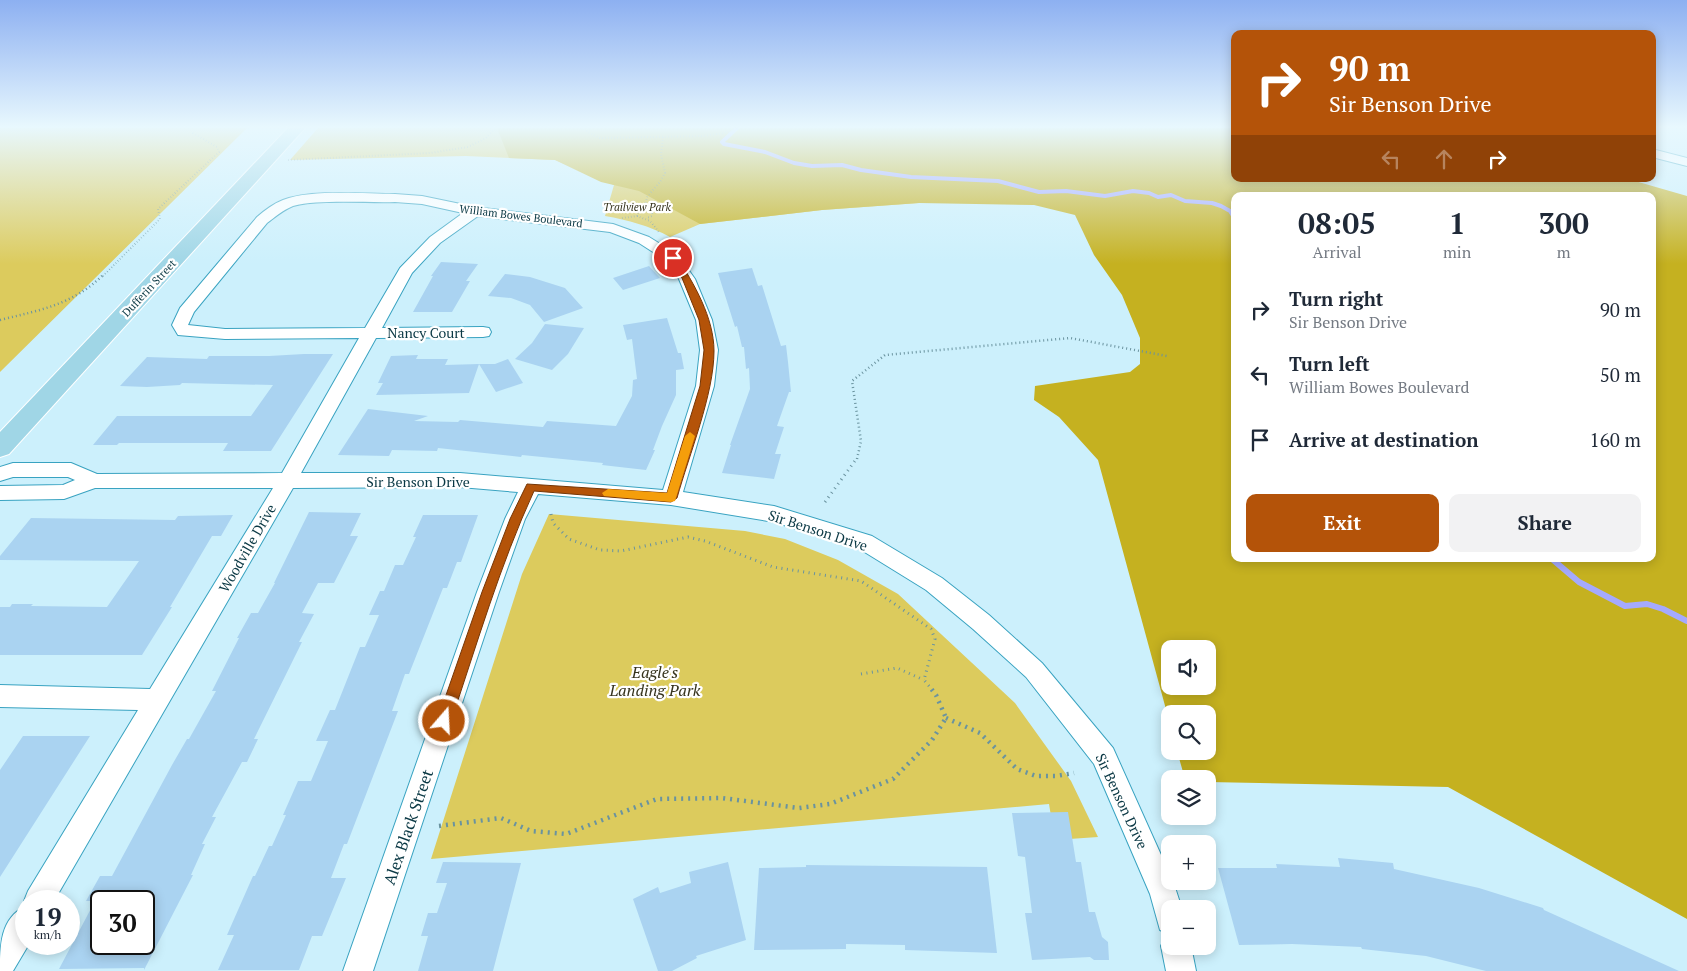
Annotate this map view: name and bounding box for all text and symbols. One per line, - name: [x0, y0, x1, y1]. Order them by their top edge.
- text: 90 m: [1329, 45, 1410, 91]
- icon: right: [1246, 50, 1311, 115]
- text: Sir Benson Drive: [1329, 89, 1491, 118]
- icon: left: [1377, 145, 1405, 173]
- icon: ahead: [1430, 145, 1458, 173]
- icon: right: [1483, 145, 1511, 173]
- park label: Trailview Park: [603, 200, 672, 214]
- street label: William Bowes Boulevard: [459, 201, 583, 231]
- text: 08:05: [1298, 203, 1376, 243]
- text: 1: [1449, 203, 1466, 243]
- text: 300: [1538, 203, 1589, 243]
- pin: [652, 237, 694, 279]
- text: Arrival: [1312, 241, 1362, 263]
- text: min: [1443, 241, 1471, 263]
- text: m: [1557, 241, 1570, 263]
- icon: arrive: [659, 244, 687, 272]
- street label: Dufferin Street: [119, 257, 179, 319]
- text: Turn right: [1289, 286, 1383, 311]
- icon: right: [1246, 296, 1274, 324]
- text: 90 m: [1600, 297, 1641, 322]
- text: Sir Benson Drive: [1289, 311, 1407, 333]
- street label: Nancy Court: [387, 323, 466, 342]
- text: Turn left: [1289, 351, 1370, 376]
- icon: left: [1246, 361, 1274, 389]
- text: 50 m: [1600, 362, 1641, 387]
- text: William Bowes Boulevard: [1289, 376, 1469, 398]
- icon: arrive: [1246, 426, 1274, 454]
- text: Arrive at destination: [1289, 427, 1478, 452]
- text: 160 m: [1590, 427, 1641, 452]
- street label: Sir Benson Drive: [366, 472, 470, 491]
- button: Exit: [1246, 494, 1439, 552]
- button: Share: [1449, 494, 1641, 552]
- street label: Woodville Drive: [214, 500, 280, 596]
- street label: Sir Benson Drive: [766, 505, 870, 555]
- map controls: [1161, 640, 1216, 955]
- button: sound: [1161, 640, 1216, 695]
- park label: Eagle's Landing Park: [608, 661, 701, 701]
- position arrow: [417, 694, 469, 746]
- button: search: [1161, 705, 1216, 760]
- street label: Sir Benson Drive: [1092, 750, 1152, 852]
- street label: Alex Black Street: [378, 766, 438, 888]
- button: layers: [1161, 770, 1216, 825]
- button: +: [1161, 835, 1216, 890]
- speed limit sign: 30: [90, 890, 155, 955]
- text: 19: [33, 900, 62, 933]
- button: −: [1161, 900, 1216, 955]
- text: km/h: [34, 927, 61, 942]

